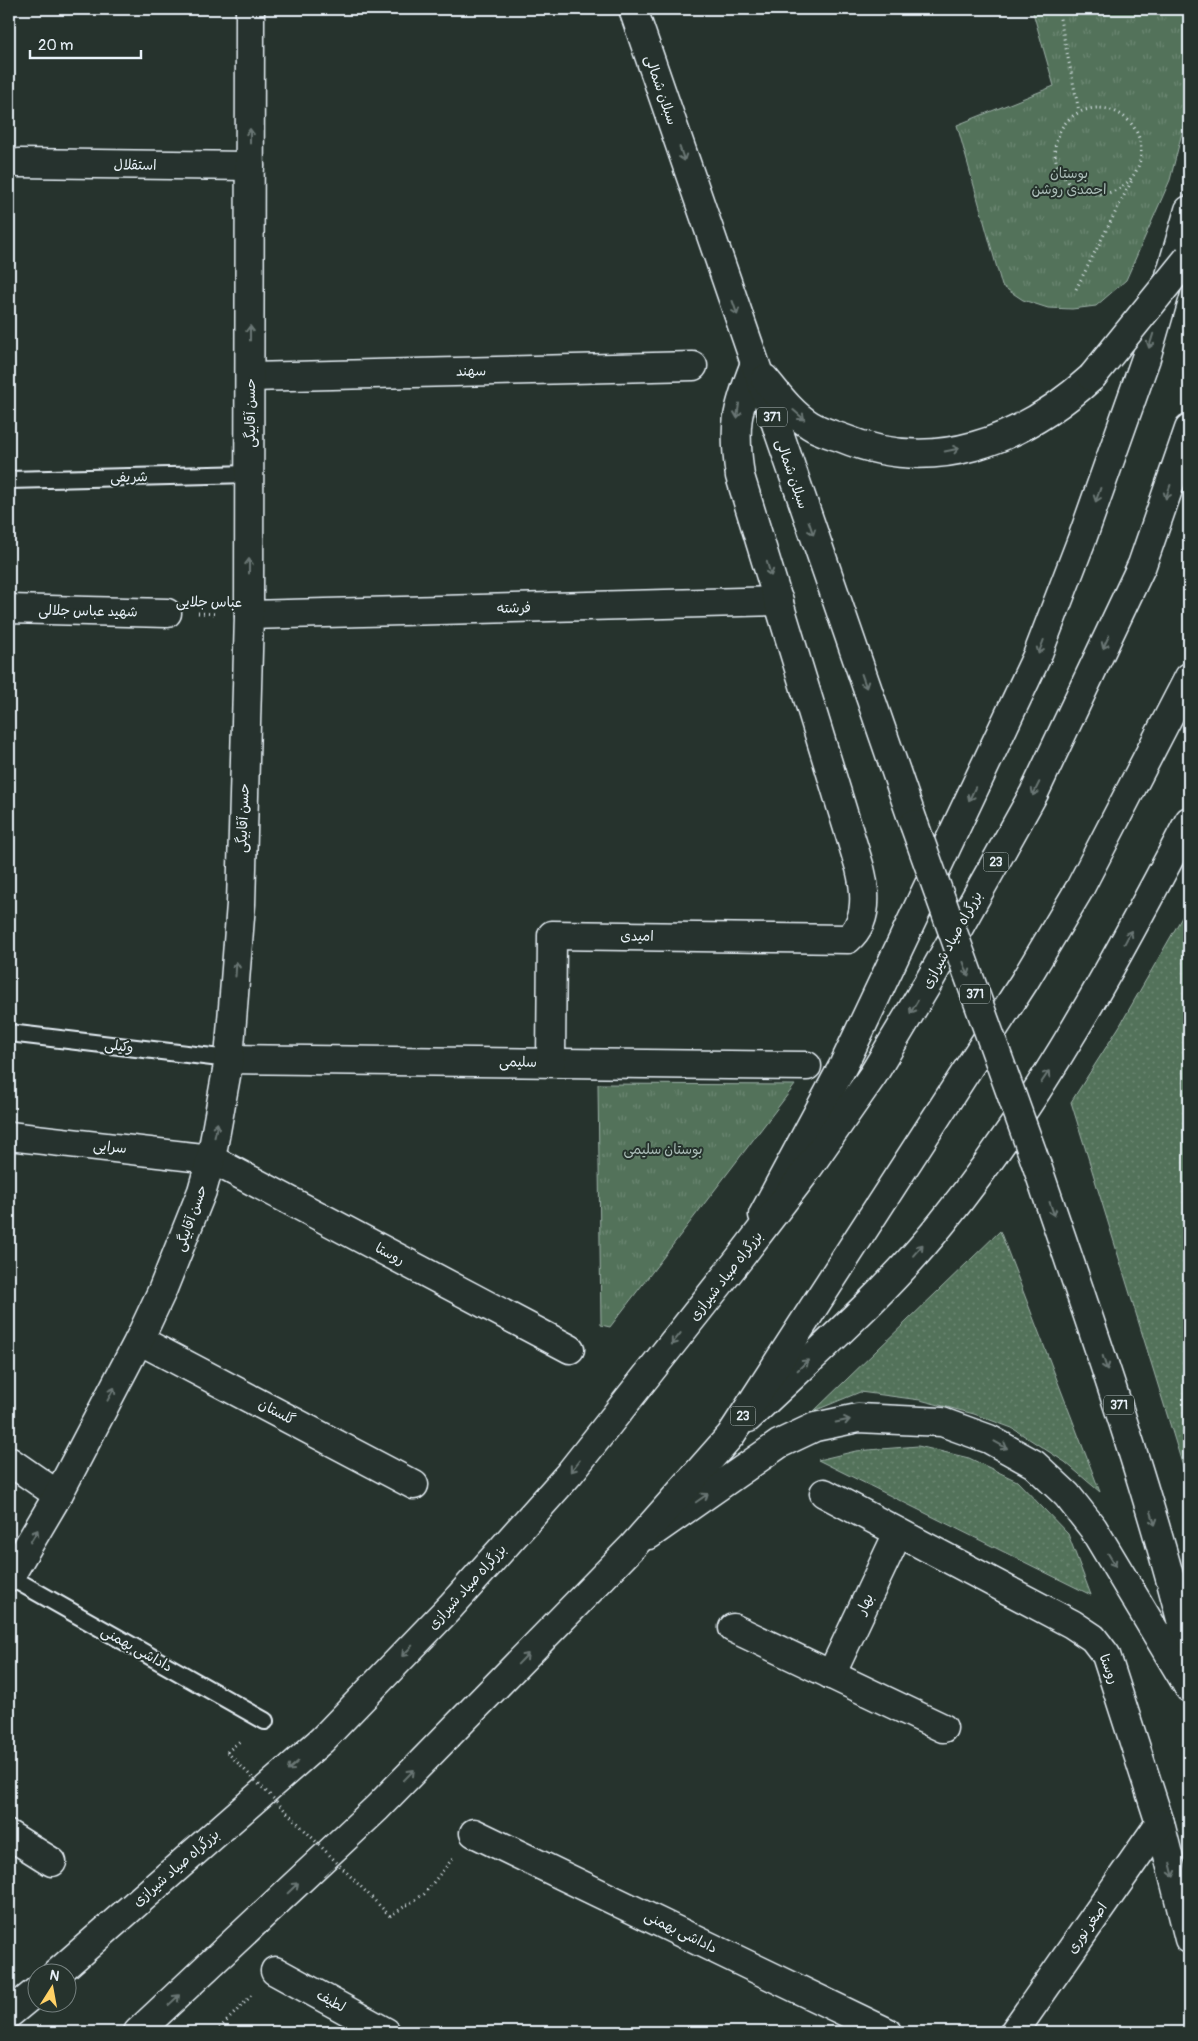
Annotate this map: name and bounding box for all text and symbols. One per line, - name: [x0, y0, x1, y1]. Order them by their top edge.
- scale bar: [30, 28, 141, 60]
- text: 20 m: [38, 36, 73, 55]
- street label: سبلان شمالی: [641, 53, 681, 127]
- one-way arrow: [245, 128, 255, 144]
- one-way arrow: [678, 146, 687, 162]
- street label: استقلال: [113, 156, 157, 174]
- park label: بوستان احمدی روشن: [1032, 165, 1106, 198]
- one-way arrow: [730, 300, 740, 316]
- one-way arrow: [245, 326, 255, 342]
- one-way arrow: [1146, 333, 1155, 349]
- street label: سهند: [456, 362, 486, 380]
- street label: حسن آقابیگی: [242, 378, 259, 448]
- one-way arrow: [733, 403, 743, 419]
- road number: 371: [757, 408, 787, 427]
- one-way arrow: [792, 409, 805, 421]
- street label: سبلان شمالی: [772, 437, 812, 511]
- one-way arrow: [943, 445, 959, 454]
- street label: شریفی: [110, 468, 148, 486]
- one-way arrow: [1162, 484, 1172, 500]
- one-way arrow: [1093, 487, 1102, 502]
- one-way arrow: [807, 519, 816, 535]
- one-way arrow: [244, 558, 254, 574]
- one-way arrow: [765, 561, 775, 577]
- street label: عباس جلایی: [176, 593, 242, 611]
- street label: فرشته: [497, 599, 531, 617]
- street label: شهید عباس جلالی: [38, 602, 138, 620]
- one-way arrow: [1100, 634, 1110, 649]
- one-way arrow: [1036, 639, 1045, 654]
- one-way arrow: [860, 673, 869, 688]
- one-way arrow: [1031, 781, 1040, 796]
- street label: حسن آقابیگی: [233, 783, 253, 853]
- one-way arrow: [967, 786, 977, 801]
- road number: 23: [984, 852, 1008, 872]
- street label: بزرگراه صیاد شیرازی: [918, 888, 986, 992]
- street label: امیدی: [620, 927, 654, 945]
- one-way arrow: [1124, 930, 1133, 945]
- one-way arrow: [231, 961, 240, 977]
- one-way arrow: [962, 961, 971, 976]
- road number: 371: [960, 984, 990, 1004]
- one-way arrow: [908, 999, 918, 1013]
- street label: وکیلی: [104, 1036, 134, 1056]
- street label: سلیمی: [499, 1053, 537, 1071]
- one-way arrow: [1040, 1070, 1050, 1084]
- one-way arrow: [212, 1122, 221, 1138]
- street label: سرایی: [92, 1137, 128, 1157]
- park label: بوستان سلیمی: [623, 1141, 703, 1158]
- street label: حسن آقابیگی: [171, 1182, 211, 1254]
- one-way arrow: [1047, 1201, 1057, 1217]
- street label: بزرگراه صیاد شیرازی: [686, 1228, 766, 1324]
- street label: روستا: [372, 1239, 408, 1269]
- one-way arrow: [912, 1243, 924, 1256]
- one-way arrow: [671, 1332, 682, 1345]
- one-way arrow: [1101, 1354, 1110, 1370]
- one-way arrow: [797, 1359, 810, 1371]
- one-way arrow: [106, 1386, 116, 1401]
- street label: گلستان: [256, 1395, 298, 1429]
- road number: 371: [1104, 1396, 1134, 1414]
- road number: 23: [730, 1406, 756, 1425]
- one-way arrow: [835, 1416, 851, 1425]
- one-way arrow: [993, 1441, 1007, 1451]
- one-way arrow: [570, 1459, 581, 1472]
- one-way arrow: [695, 1493, 709, 1503]
- one-way arrow: [1149, 1509, 1159, 1525]
- one-way arrow: [29, 1530, 39, 1544]
- street label: بزرگراه صیاد شیرازی: [424, 1541, 510, 1633]
- one-way arrow: [1107, 1552, 1117, 1566]
- street label: بهار: [852, 1591, 877, 1618]
- street label: داداشی بهمنی: [98, 1622, 176, 1676]
- one-way arrow: [401, 1645, 413, 1658]
- one-way arrow: [517, 1652, 529, 1665]
- street label: روستا: [1096, 1652, 1122, 1686]
- one-way arrow: [286, 1760, 299, 1772]
- one-way arrow: [403, 1769, 415, 1781]
- street label: بزرگراه صیاد شیرازی: [129, 1826, 223, 1910]
- one-way arrow: [1168, 1862, 1177, 1878]
- one-way arrow: [286, 1882, 299, 1894]
- street label: اصغر نوری: [1063, 1899, 1111, 1957]
- street label: داداشی بهمنی: [642, 1907, 720, 1957]
- north arrow: [28, 1964, 78, 2014]
- text: N: [48, 1966, 61, 1985]
- street label: لطیف: [314, 1986, 348, 2016]
- one-way arrow: [168, 1994, 181, 2005]

